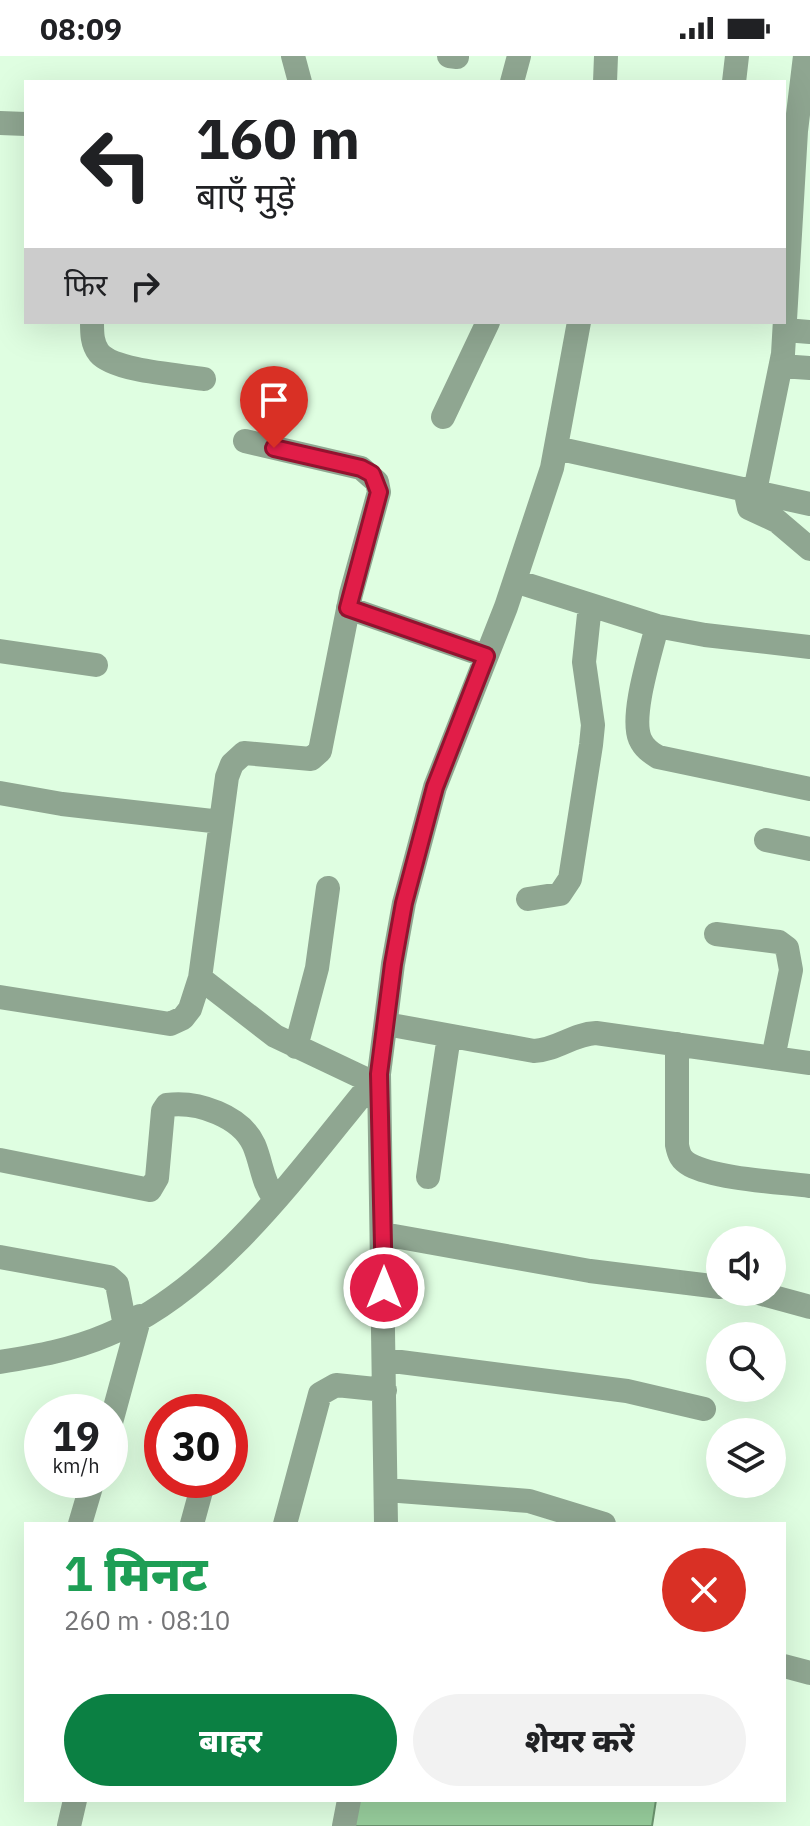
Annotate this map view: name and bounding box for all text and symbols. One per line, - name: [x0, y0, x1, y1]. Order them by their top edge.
- text: 08:09: [40, 9, 122, 48]
- text: 160 m: [196, 102, 360, 174]
- icon: left: [64, 112, 168, 216]
- text: बाएँ मुड़ें: [196, 172, 295, 219]
- icon: right: [123, 264, 167, 308]
- text: फिर: [64, 265, 107, 304]
- pin: [240, 366, 308, 448]
- icon: arrive: [252, 378, 296, 422]
- map controls: [706, 1226, 786, 1498]
- button: sound: [706, 1226, 786, 1306]
- position arrow: [342, 1246, 426, 1330]
- button: search: [706, 1322, 786, 1402]
- speed limit sign: 30: [144, 1394, 248, 1498]
- text: 19: [52, 1410, 100, 1462]
- button: layers: [706, 1418, 786, 1498]
- text: km/h: [52, 1452, 100, 1479]
- text: 1 मिनट: [64, 1542, 207, 1604]
- button: close: [662, 1548, 746, 1632]
- text: 260 m · 08:10: [64, 1603, 230, 1637]
- button: बाहर: [64, 1694, 397, 1786]
- button: शेयर करें: [413, 1694, 746, 1786]

